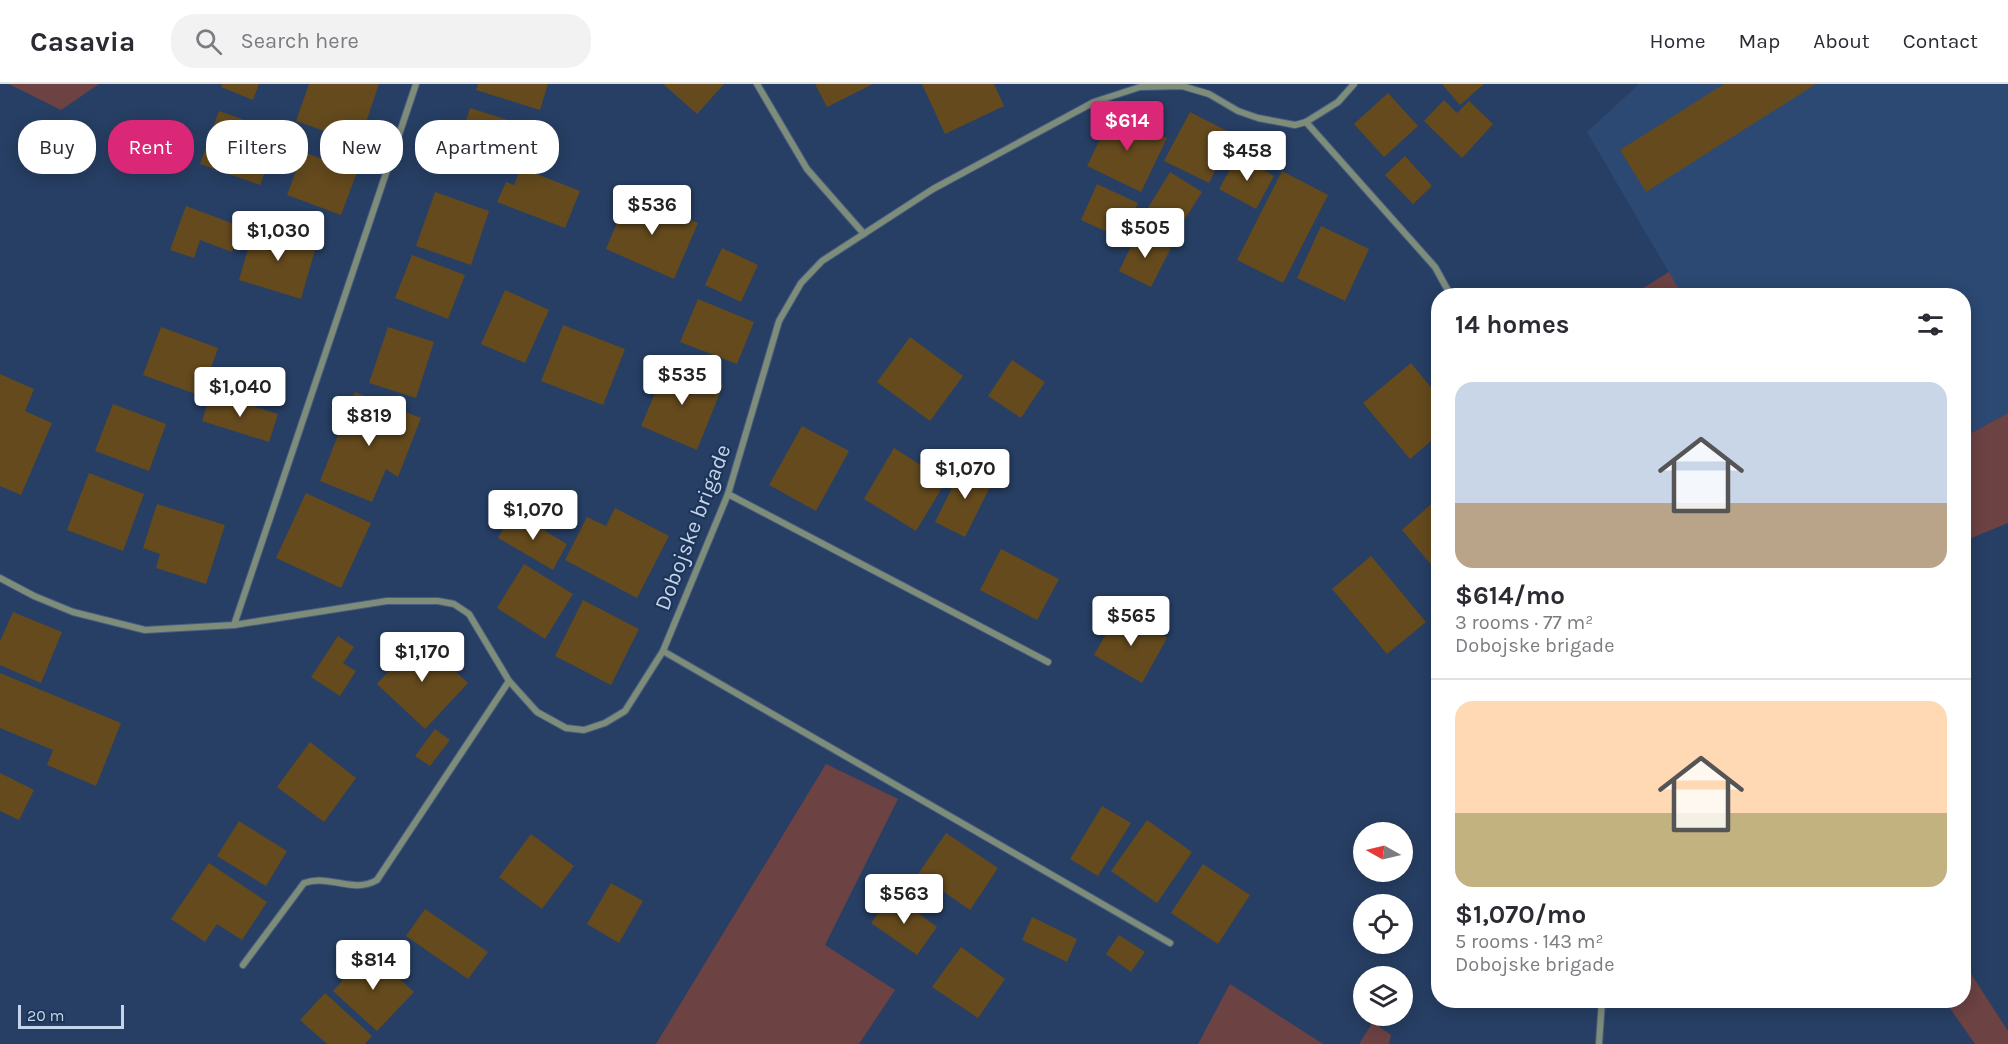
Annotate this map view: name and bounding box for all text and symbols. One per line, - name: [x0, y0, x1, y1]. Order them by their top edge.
- search box: [171, 14, 591, 68]
- text: Casavia: [30, 25, 135, 58]
- icon: search: [192, 25, 225, 58]
- text: Search here: [240, 28, 359, 54]
- text: Home: [1650, 29, 1706, 53]
- text: Map: [1739, 29, 1780, 53]
- text: About: [1813, 29, 1870, 53]
- text: Contact: [1903, 29, 1978, 53]
- pin: $614: [1091, 101, 1163, 152]
- text: $614: [1105, 109, 1149, 132]
- chip: Buy: [18, 120, 96, 174]
- chip: Rent: [108, 120, 194, 174]
- chip: Filters: [206, 120, 308, 174]
- chip: New: [320, 120, 403, 174]
- chip: Apartment: [415, 120, 559, 174]
- pin: $458: [1211, 131, 1283, 182]
- text: $458: [1222, 139, 1272, 162]
- pin: $536: [616, 185, 688, 236]
- text: $536: [627, 193, 677, 216]
- pin: $505: [1109, 208, 1181, 259]
- pin: $1,030: [229, 211, 327, 262]
- text: $505: [1120, 216, 1170, 239]
- text: $1,030: [246, 219, 310, 242]
- icon: filters: [1914, 308, 1947, 341]
- text: 14 homes: [1455, 309, 1569, 340]
- pin: $535: [646, 355, 718, 406]
- text: $535: [657, 363, 707, 386]
- pin: $1,040: [191, 367, 289, 418]
- text: $1,040: [208, 375, 272, 398]
- pin: $819: [333, 396, 405, 447]
- text: $819: [346, 404, 392, 427]
- icon: home: [1647, 421, 1755, 529]
- street label: Dobojske brigade: [649, 441, 736, 614]
- pin: $1,070: [916, 449, 1014, 500]
- text: $1,070: [934, 457, 996, 480]
- pin: $1,070: [484, 490, 582, 541]
- text: $1,070: [502, 498, 564, 521]
- text: $614/mo: [1455, 580, 1565, 611]
- pin: $565: [1095, 596, 1167, 647]
- text: $565: [1106, 604, 1156, 627]
- text: 3 rooms · 77 m²: [1455, 611, 1593, 634]
- pin: $1,170: [373, 632, 471, 683]
- text: Dobojske brigade: [1455, 634, 1614, 657]
- text: $1,170: [394, 640, 450, 663]
- icon: home: [1647, 740, 1755, 848]
- north arrow: [1353, 822, 1413, 882]
- map controls: [1353, 822, 1413, 1026]
- pin: $563: [868, 874, 940, 925]
- text: $563: [879, 882, 929, 905]
- button: locate: [1353, 894, 1413, 954]
- text: $1,070/mo: [1455, 899, 1586, 930]
- text: 5 rooms · 143 m²: [1455, 930, 1604, 953]
- pin: $814: [337, 940, 409, 991]
- text: $814: [350, 948, 396, 971]
- text: Dobojske brigade: [1455, 953, 1614, 976]
- button: layers: [1353, 966, 1413, 1026]
- scale bar: [18, 1002, 124, 1030]
- text: 20 m: [27, 1006, 65, 1025]

